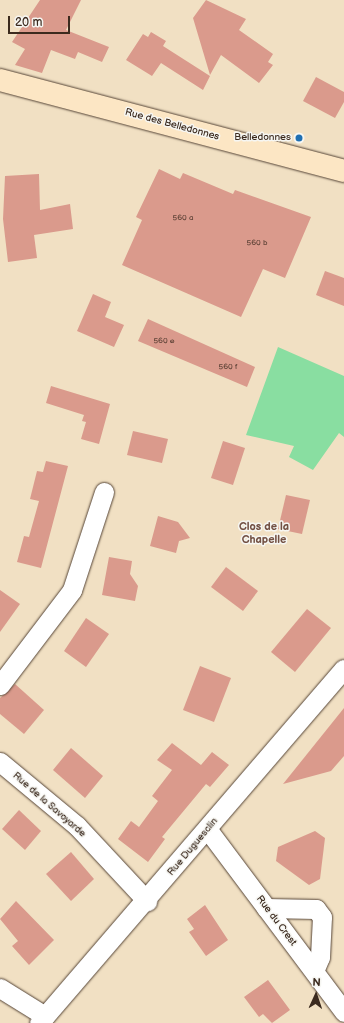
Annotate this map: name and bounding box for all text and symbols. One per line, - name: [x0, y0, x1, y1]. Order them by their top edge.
- scale bar: [10, 8, 72, 34]
- text: 20 m: [15, 15, 42, 30]
- street label: Rue des Belledonnes: [123, 107, 221, 143]
- place label: Belledonnes: [234, 132, 291, 144]
- marker: Belledonnes: [294, 133, 304, 143]
- house number: 560 a: [173, 213, 193, 223]
- house number: 560 b: [247, 238, 267, 248]
- house number: 560 e: [153, 336, 175, 346]
- house number: 560 f: [219, 362, 237, 372]
- district label: Clos de la Chapelle: [239, 521, 289, 547]
- street label: Rue de la Savoyarde: [10, 770, 88, 840]
- street label: Rue Duguesclin: [165, 816, 221, 878]
- street label: Rue du Crest: [253, 894, 299, 948]
- north arrow: [296, 975, 336, 1015]
- text: N: [312, 976, 321, 989]

